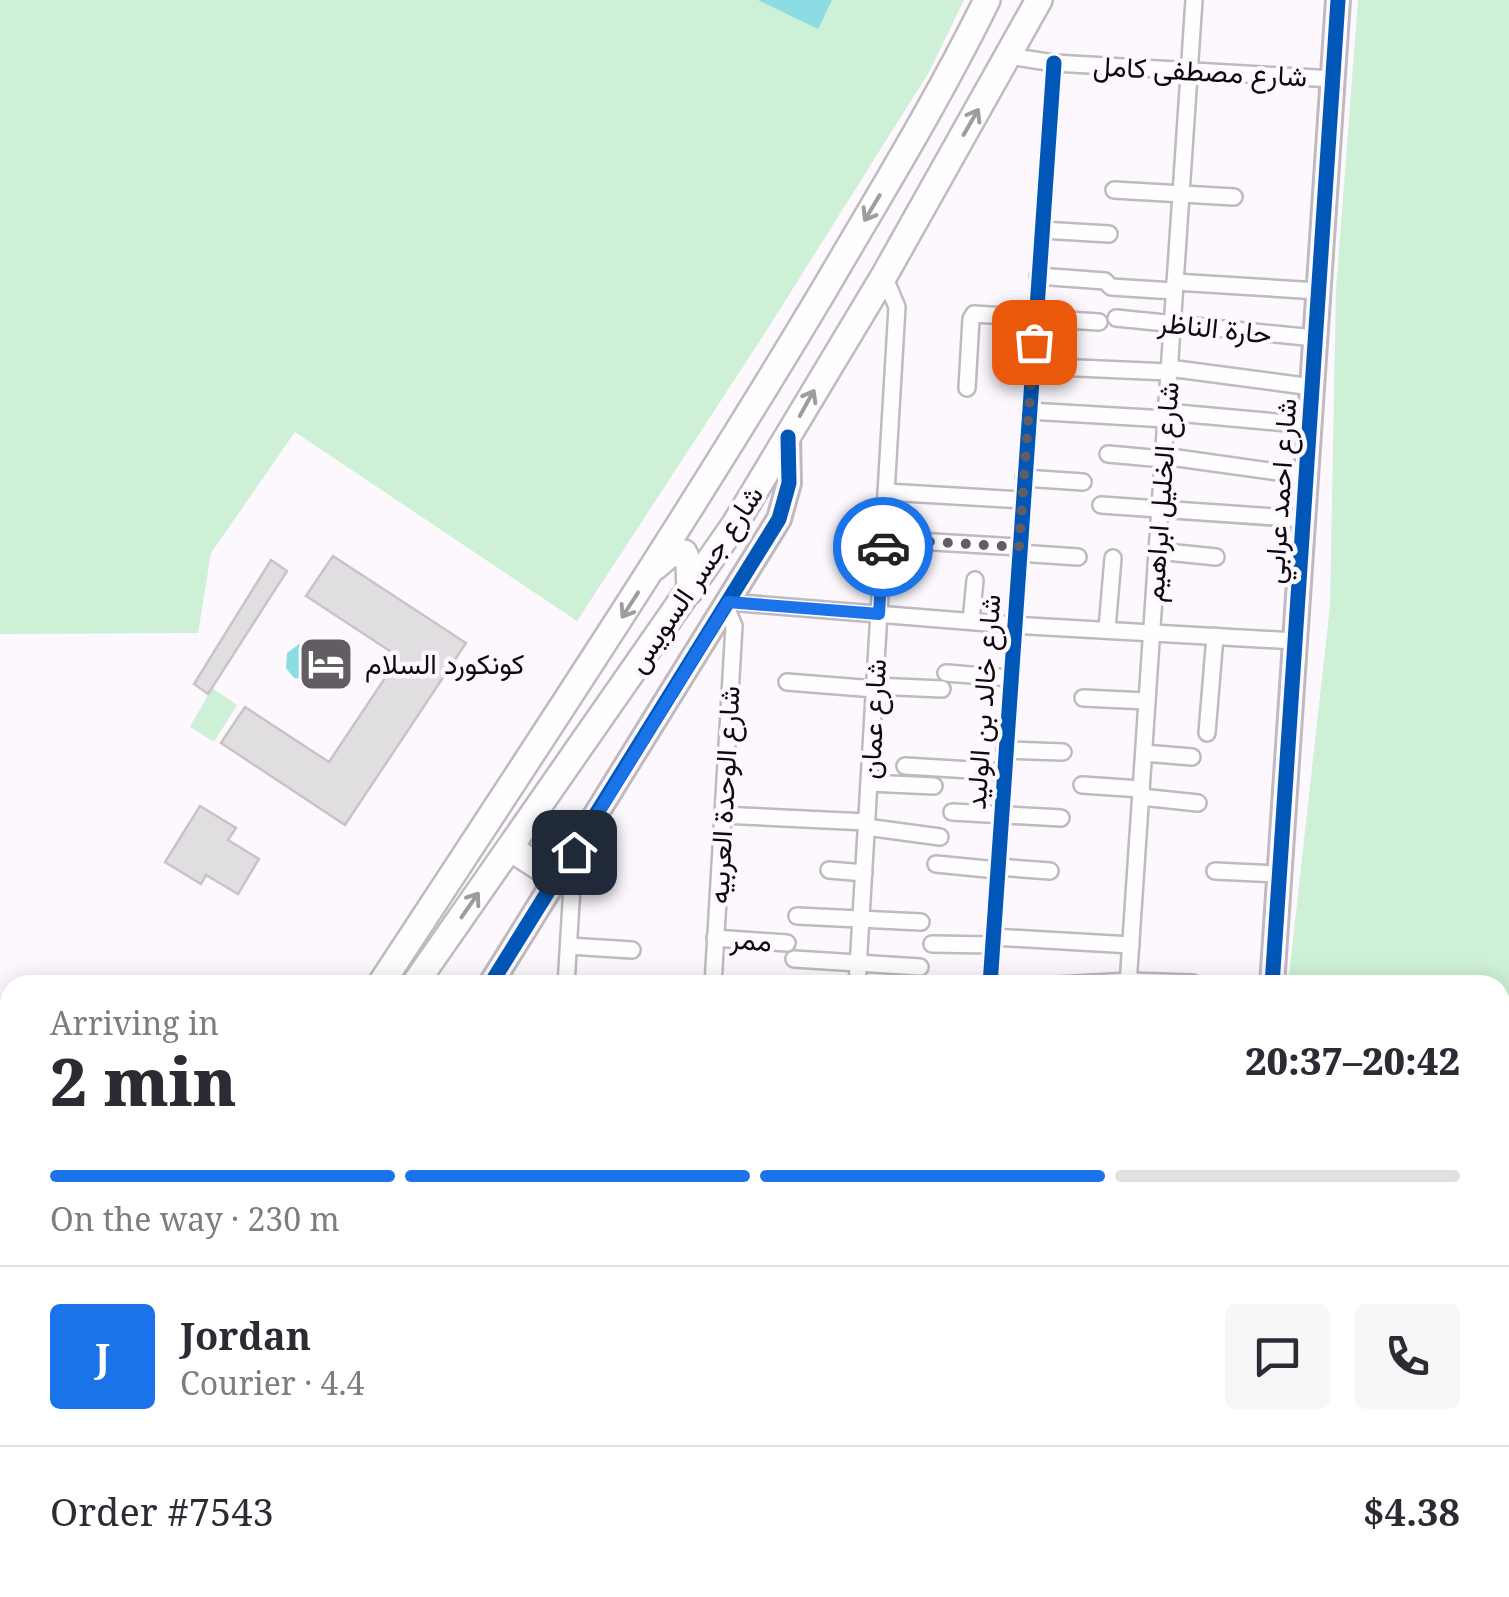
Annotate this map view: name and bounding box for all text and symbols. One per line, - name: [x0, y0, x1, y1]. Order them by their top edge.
- street label: شارع مصطفى كامل: [1092, 45, 1308, 96]
- one-way arrow: [961, 109, 981, 137]
- one-way arrow: [862, 193, 882, 222]
- pin: [992, 300, 1077, 385]
- street label: حارة الناظر: [1155, 302, 1274, 352]
- icon: bag: [1007, 315, 1062, 370]
- street label: شارع الخليل ابراهيم: [1133, 380, 1188, 603]
- one-way arrow: [798, 389, 818, 418]
- street label: شارع احمد عرابي: [1254, 397, 1309, 585]
- street label: شارع جسر السويس: [617, 477, 772, 680]
- courier: [833, 497, 933, 597]
- icon: car: [856, 520, 911, 575]
- one-way arrow: [619, 590, 640, 618]
- street label: شارع خالد بن الوليد: [956, 593, 1009, 811]
- hotel icon: كونكورد السلام: [296, 634, 356, 694]
- place label: كونكورد السلام: [365, 644, 524, 683]
- street label: شارع عمان: [850, 658, 895, 780]
- street label: شارع الوحدة العربيه: [698, 685, 749, 905]
- pin: [532, 810, 617, 895]
- icon: home: [547, 825, 602, 880]
- one-way arrow: [459, 892, 480, 919]
- street label: ممر: [728, 919, 773, 959]
- text: Arriving in: [50, 1001, 219, 1044]
- text: 20:37–20:42: [1245, 1034, 1460, 1086]
- text: 2 min: [50, 1037, 237, 1125]
- text: On the way · 230 m: [50, 1197, 340, 1240]
- button: chat: [1225, 1304, 1330, 1409]
- button: phone: [1355, 1304, 1460, 1409]
- text: Jordan: [180, 1309, 311, 1361]
- text: J: [95, 1330, 110, 1382]
- text: Courier · 4.4: [180, 1361, 364, 1404]
- text: Order #7543: [50, 1485, 274, 1537]
- text: $4.38: [1363, 1485, 1460, 1537]

